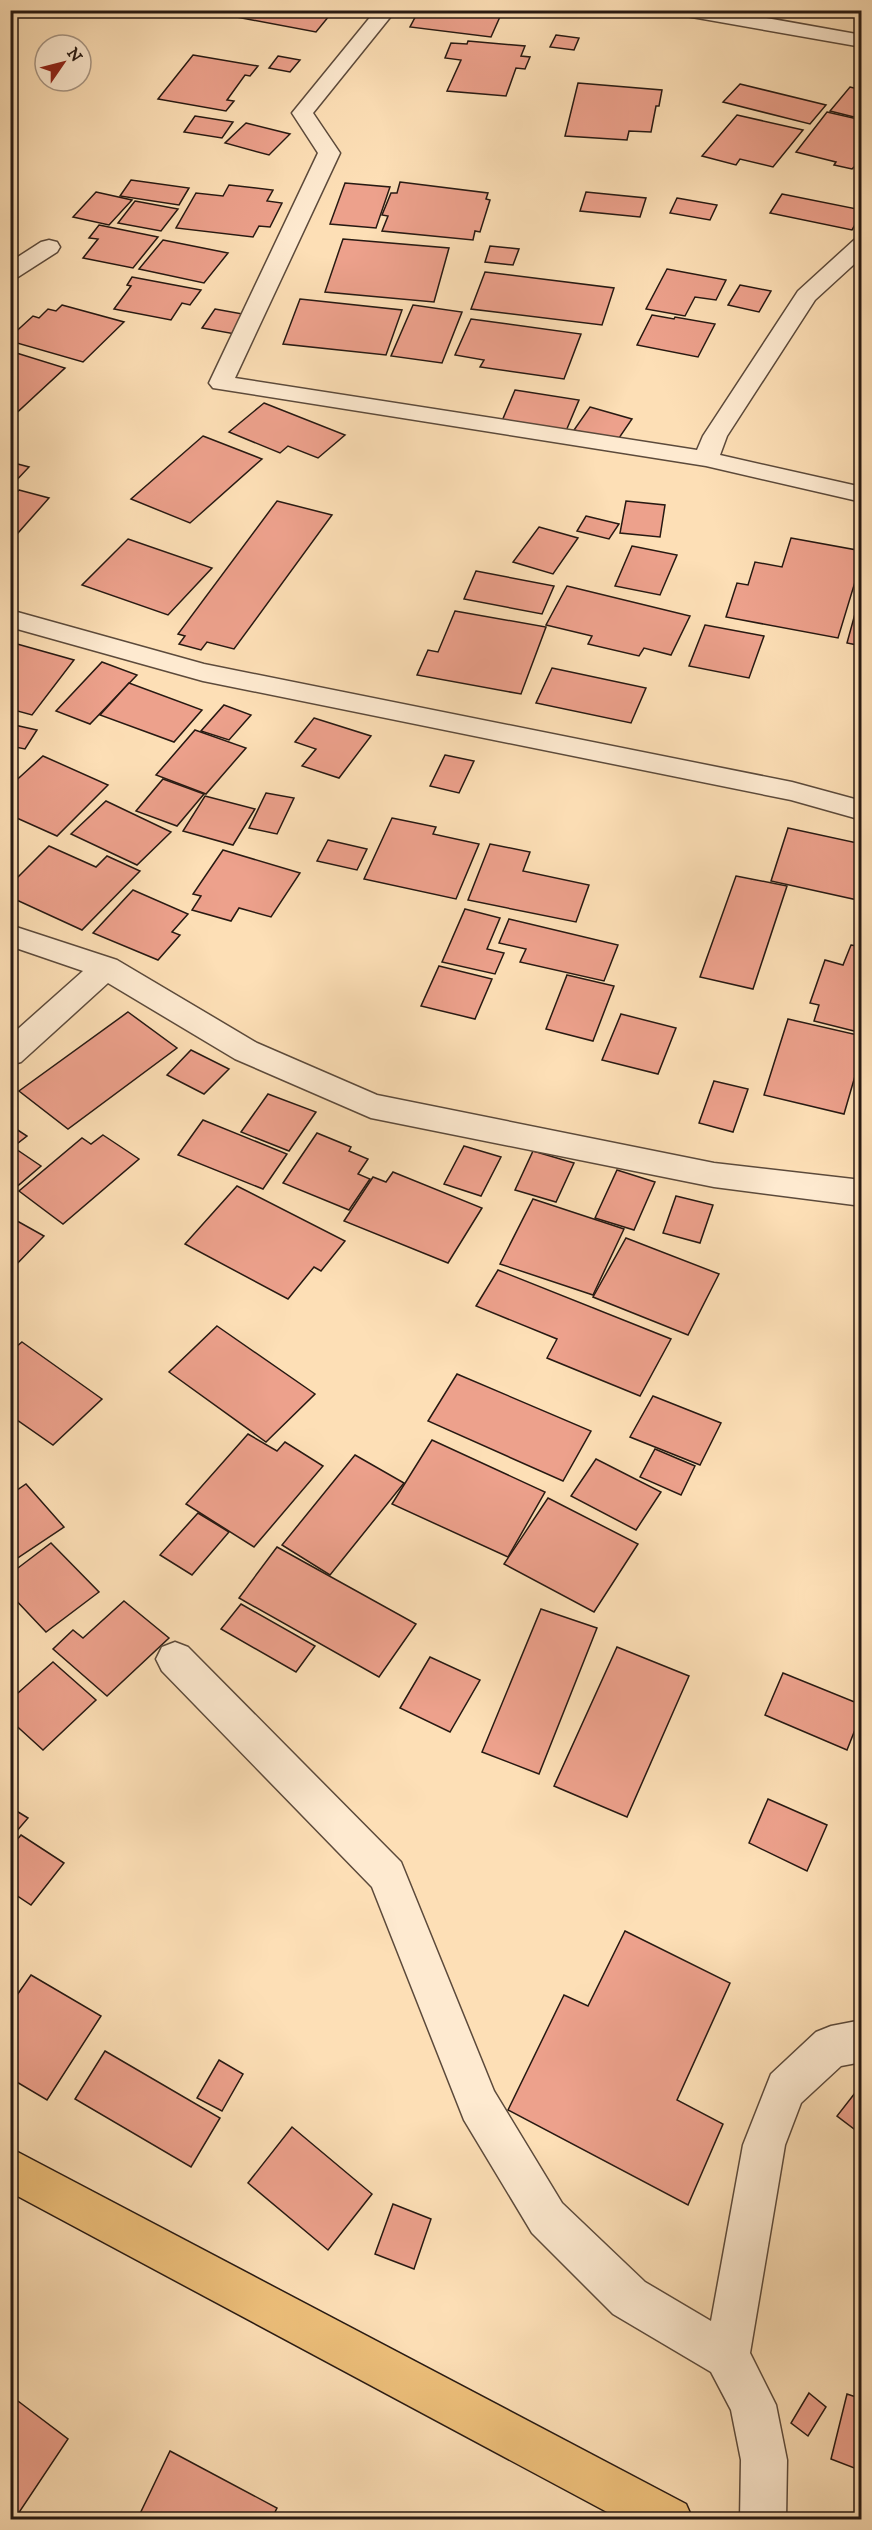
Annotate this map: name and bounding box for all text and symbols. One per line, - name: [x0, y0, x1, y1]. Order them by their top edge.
- north arrow: [33, 33, 93, 93]
- text: N: [63, 44, 86, 66]

